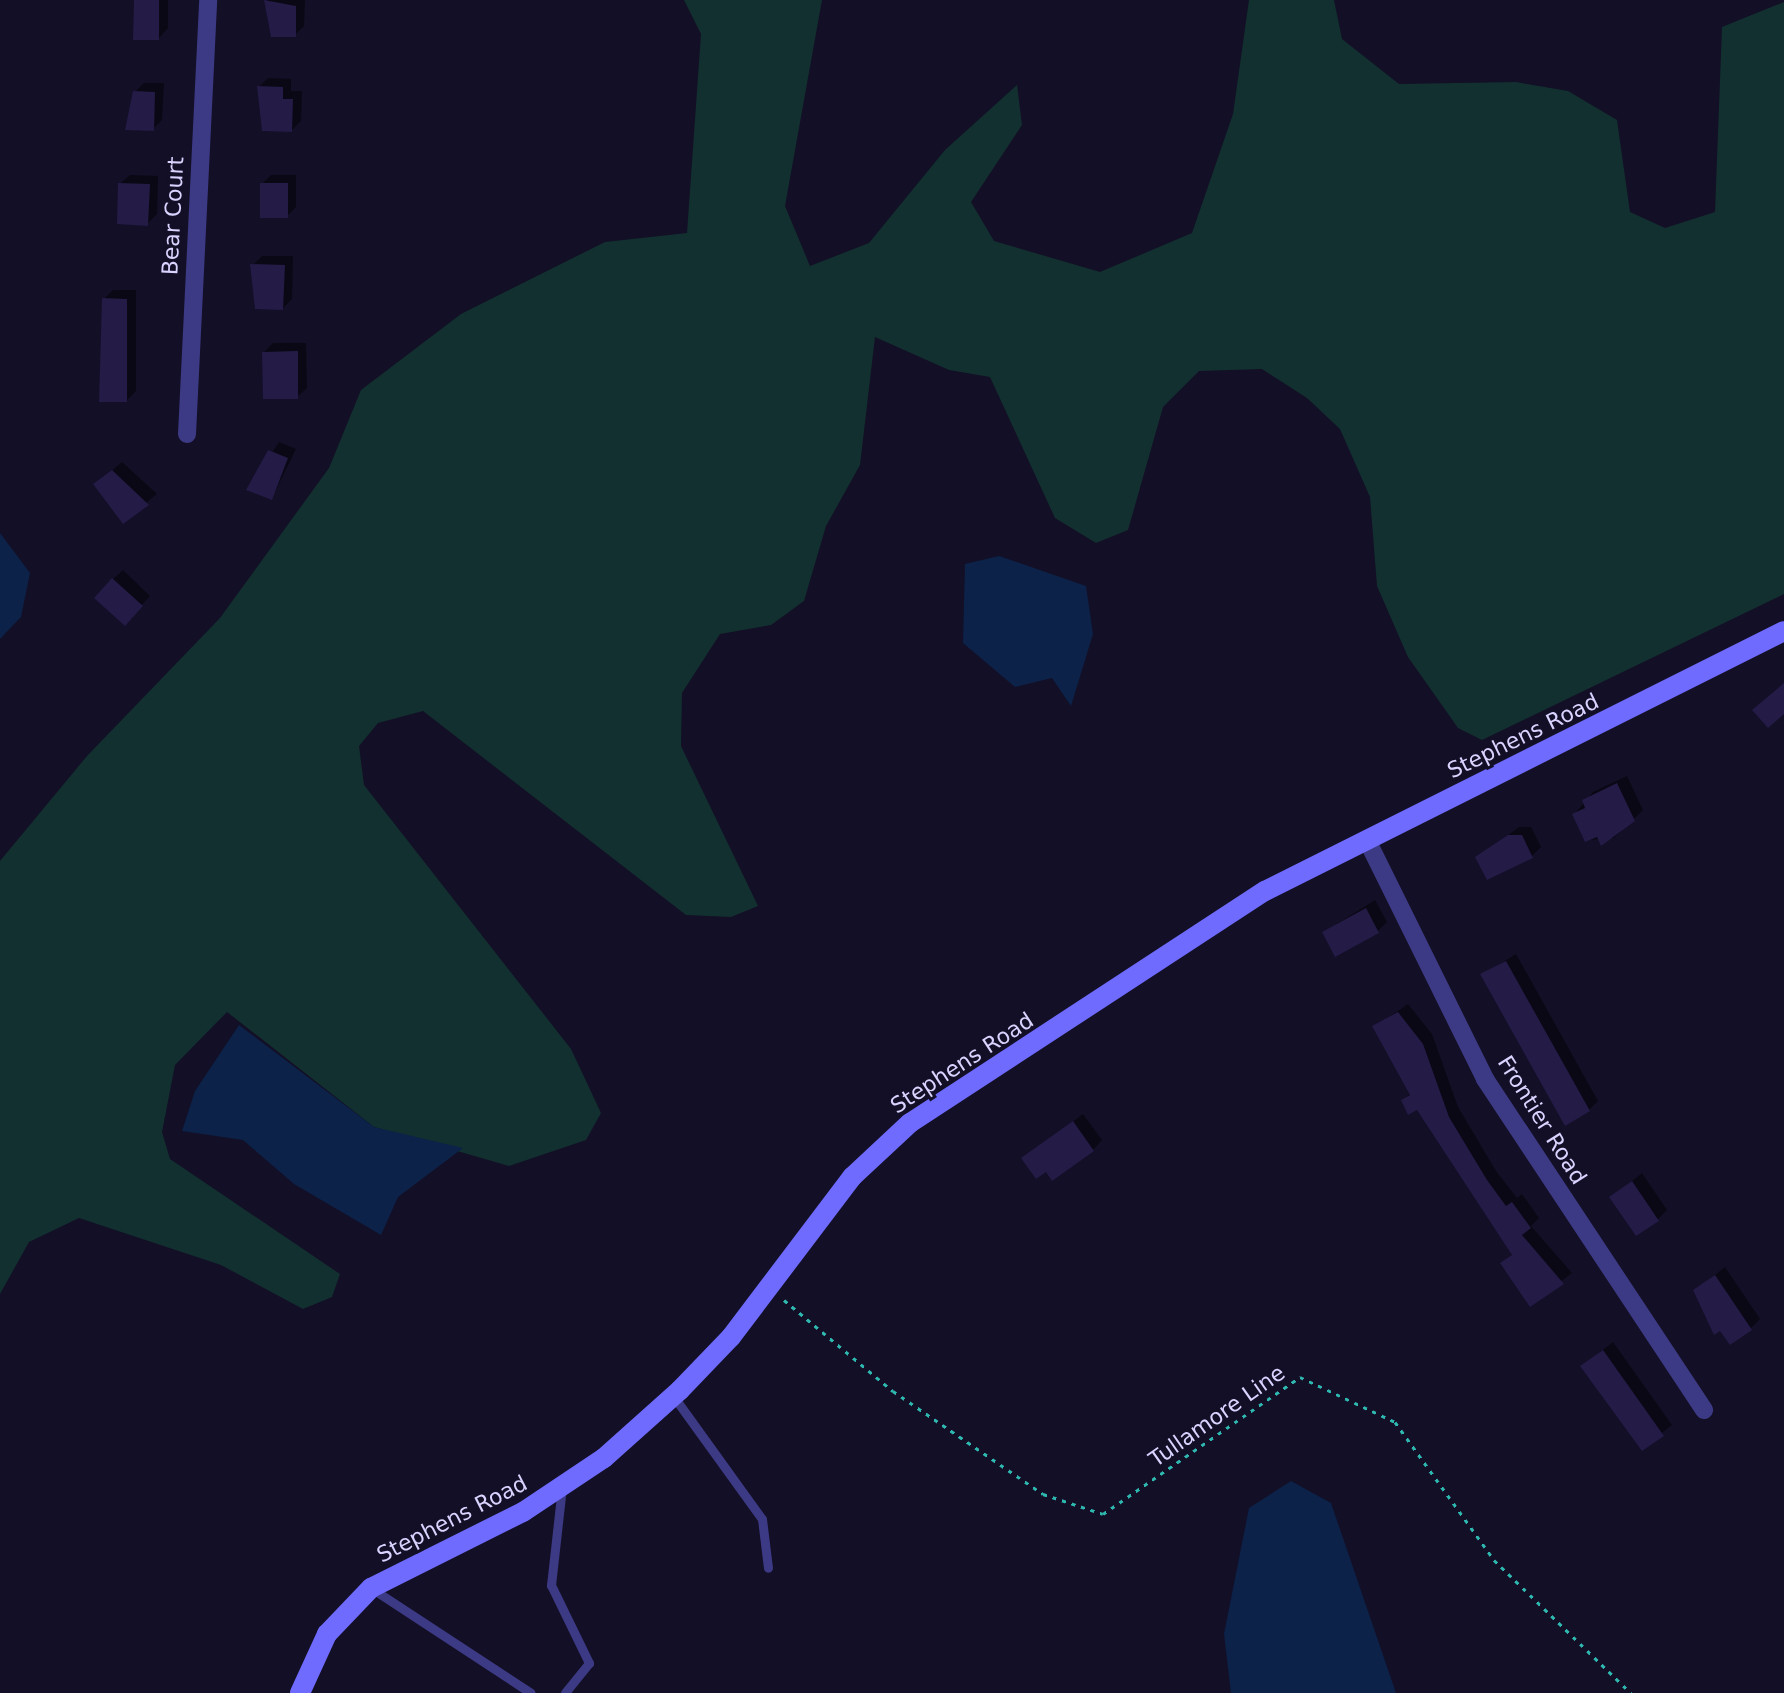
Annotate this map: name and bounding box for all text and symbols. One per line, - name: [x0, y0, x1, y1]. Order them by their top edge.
- street label: Bear Court: [157, 156, 189, 276]
- street label: Stephens Road: [1443, 688, 1603, 784]
- street label: Stephens Road: [886, 1007, 1038, 1119]
- street label: Frontier Road: [1492, 1051, 1592, 1189]
- street label: Tullamore Line: [1144, 1359, 1290, 1473]
- street label: Stephens Road: [372, 1470, 532, 1568]

